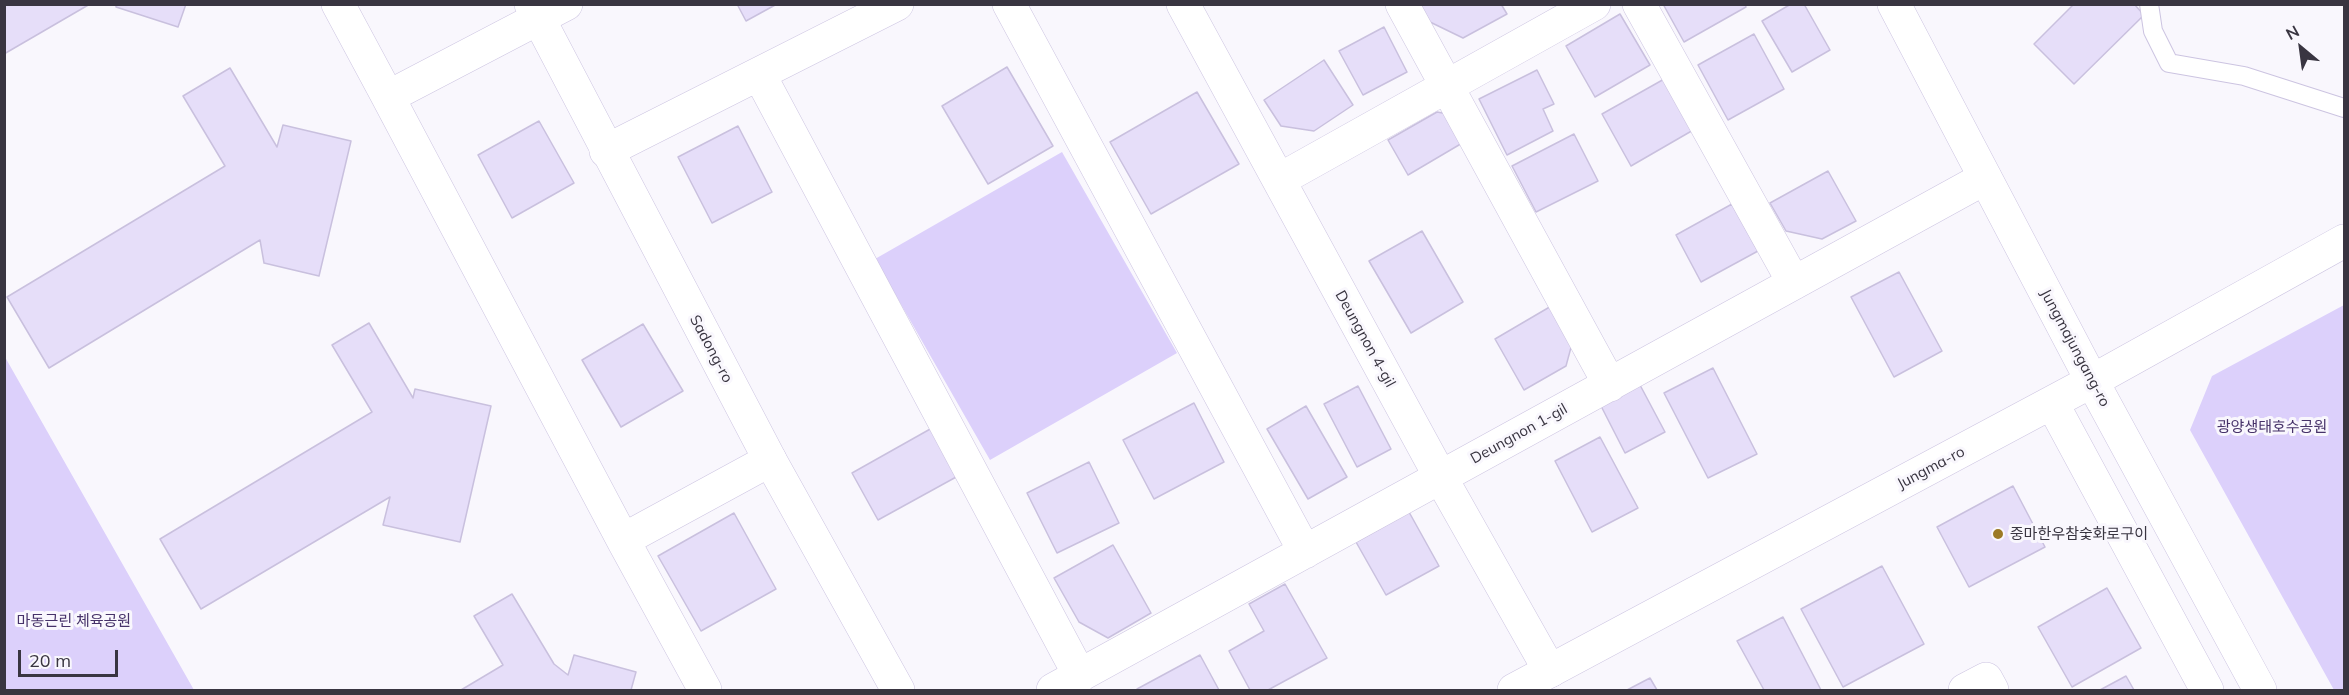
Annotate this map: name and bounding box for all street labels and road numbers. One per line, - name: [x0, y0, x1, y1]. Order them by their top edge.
- street label: Jungmajungang-ro: [2036, 286, 2114, 410]
- street label: Deungnon 4-gil: [1331, 288, 1399, 390]
- street label: Sadong-ro: [686, 312, 736, 386]
- street label: Deungnon 1-gil: [1468, 400, 1570, 468]
- street label: Jungma-ro: [1894, 443, 1968, 493]

